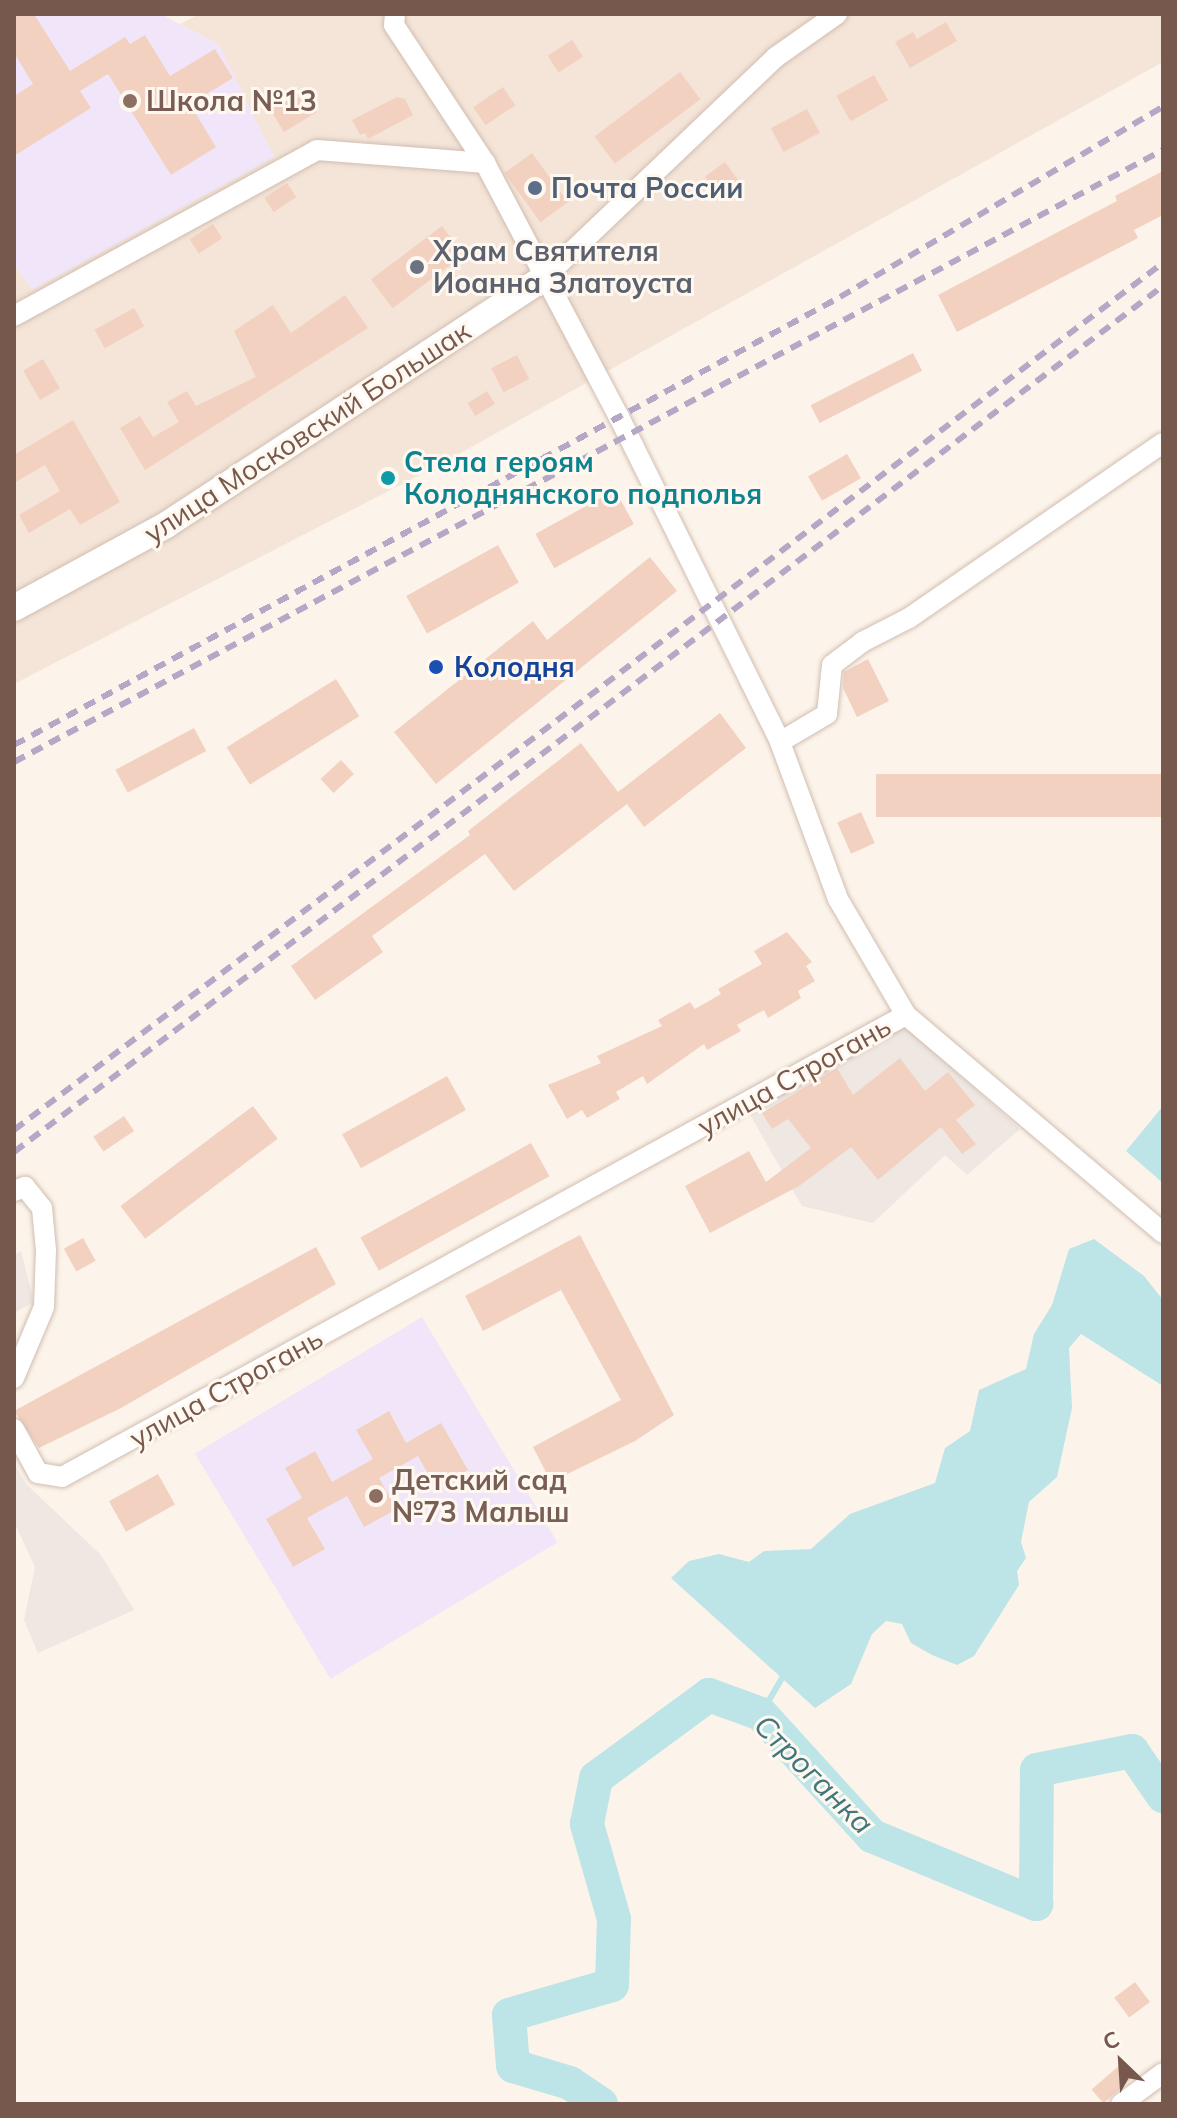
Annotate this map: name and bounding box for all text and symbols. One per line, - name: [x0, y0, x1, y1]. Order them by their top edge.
- place label: Школа №13: [146, 84, 317, 118]
- marker: Школа №13: [121, 92, 139, 110]
- place label: Почта России: [551, 171, 743, 205]
- marker: Почта России: [526, 179, 544, 197]
- place label: Храм Святителя Иоанна Златоуста: [433, 234, 693, 300]
- marker: Храм Святителя Иоанна Златоуста: [408, 258, 426, 276]
- street label: улица Московский Большак: [138, 314, 476, 550]
- place label: Стела героям Колоднянского подполья: [404, 445, 762, 511]
- marker: Стела героям Колоднянского подполья: [379, 469, 397, 487]
- place label: Колодня: [454, 650, 575, 684]
- marker: Колодня: [425, 656, 447, 678]
- street label: улица Строгань: [691, 1009, 897, 1143]
- street label: улица Строгань: [123, 1321, 329, 1455]
- place label: Детский сад №73 Малыш: [392, 1463, 570, 1529]
- marker: Детский сад №73 Малыш: [367, 1487, 385, 1505]
- water label: Строганка: [747, 1707, 881, 1841]
- north arrow: [1081, 2022, 1161, 2102]
- text: С: [1098, 2024, 1124, 2056]

